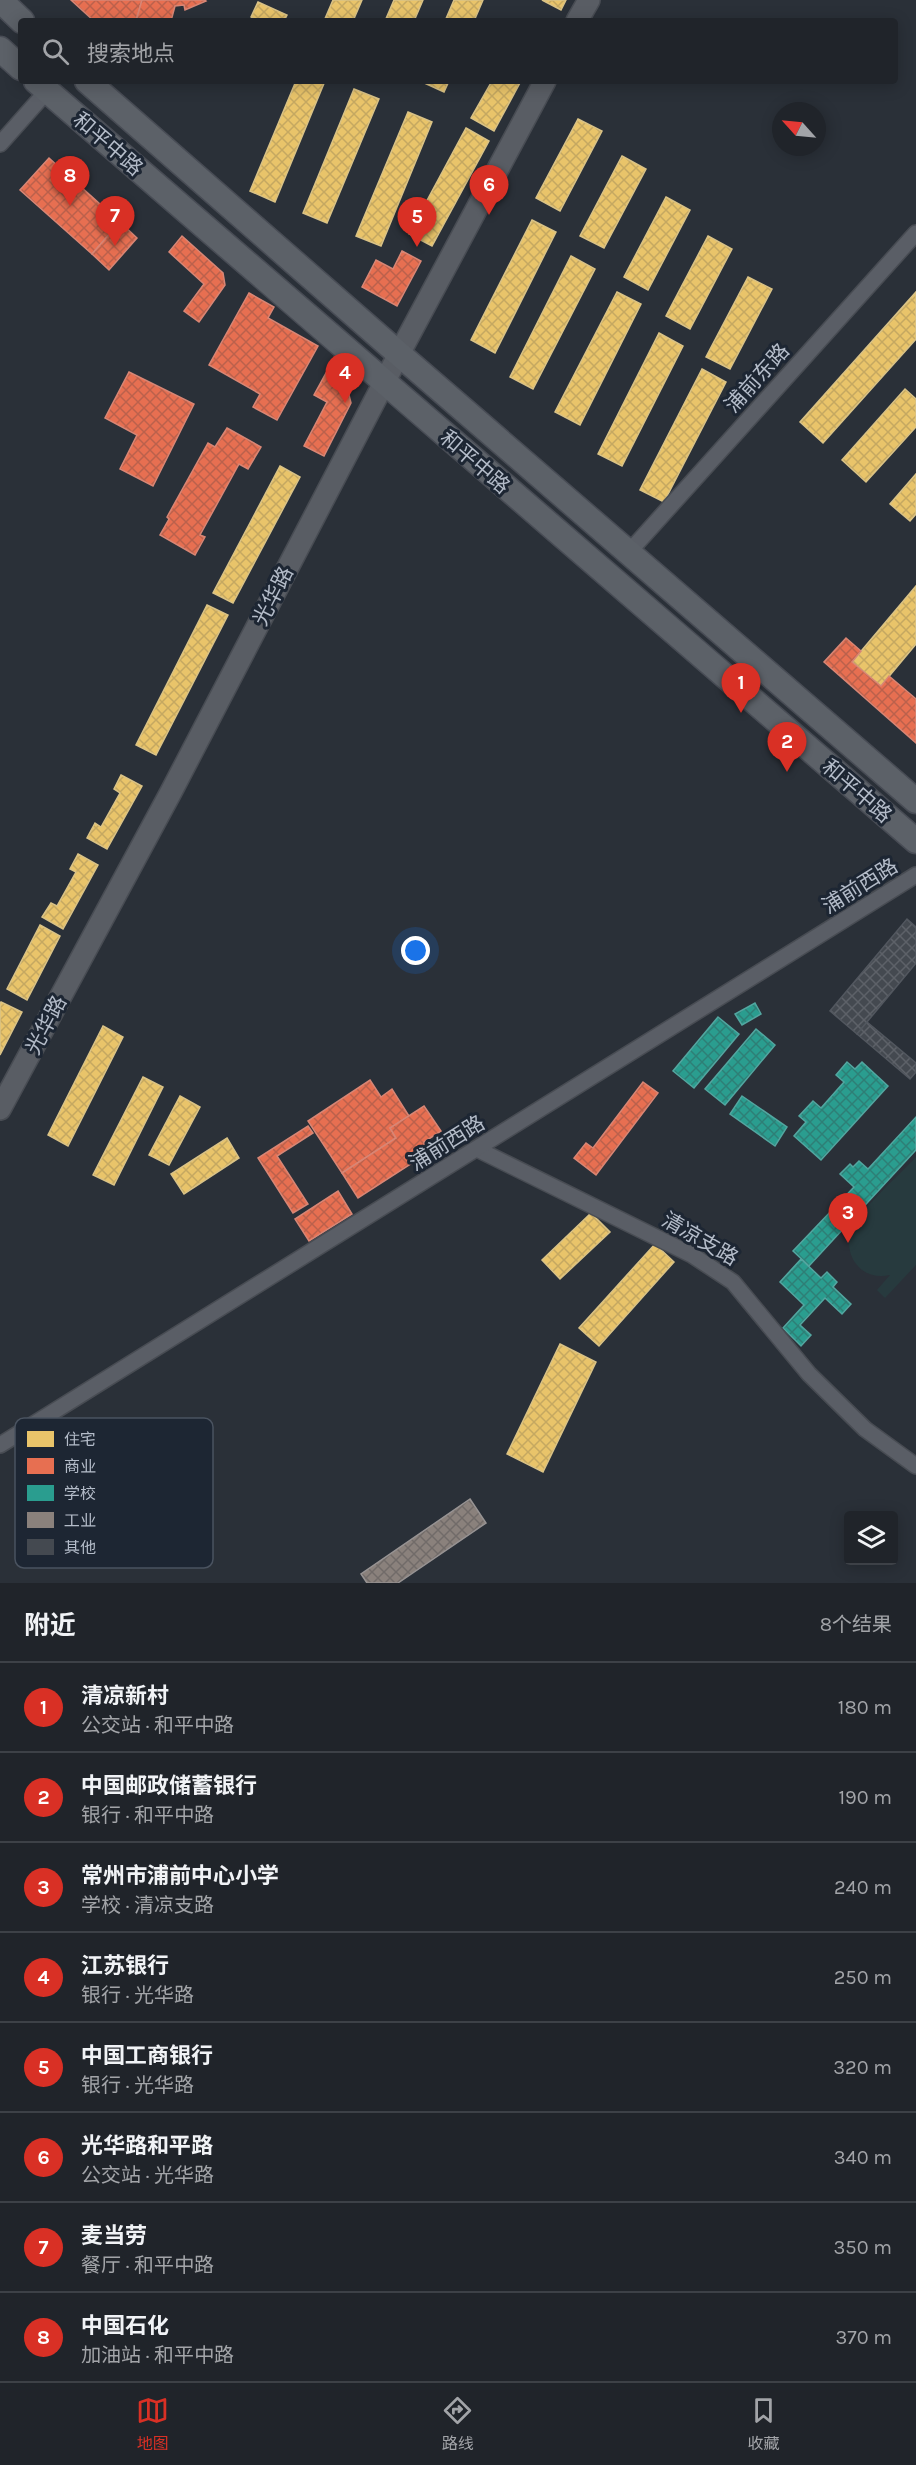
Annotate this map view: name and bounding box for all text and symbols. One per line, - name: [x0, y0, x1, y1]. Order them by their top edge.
- search box: [18, 18, 898, 84]
- icon: search: [39, 35, 72, 68]
- text: 搜索地点: [87, 41, 175, 67]
- north arrow: [772, 102, 826, 156]
- street label: 和平中路: [68, 107, 148, 181]
- pin: 8: [50, 156, 90, 206]
- pin: 6: [470, 166, 508, 215]
- pin: 7: [96, 196, 134, 246]
- pin: 5: [398, 198, 436, 247]
- street label: 浦前东路: [720, 339, 794, 417]
- pin: 4: [326, 354, 364, 403]
- street label: 和平中路: [435, 425, 515, 499]
- street label: 光华路: [248, 562, 298, 630]
- pin: 1: [722, 664, 760, 713]
- pin: 2: [768, 722, 806, 772]
- street label: 和平中路: [817, 754, 897, 828]
- street label: 浦前西路: [818, 854, 902, 918]
- your location: [401, 936, 430, 965]
- street label: 光华路: [21, 992, 71, 1058]
- street label: 浦前西路: [405, 1111, 489, 1175]
- pin: 3: [828, 1194, 868, 1243]
- street label: 清凉支路: [658, 1208, 742, 1270]
- legend: [15, 1418, 213, 1568]
- text: 住宅: [64, 1430, 96, 1449]
- text: 商业: [64, 1457, 96, 1476]
- text: 学校: [64, 1484, 96, 1503]
- text: 工业: [64, 1511, 96, 1530]
- map controls: [844, 1511, 898, 1565]
- button: layers: [844, 1511, 898, 1565]
- text: 其他: [64, 1538, 96, 1557]
- text: 附近: [24, 1610, 76, 1641]
- text: 8个结果: [820, 1613, 892, 1636]
- text: 清凉新村: [81, 1683, 169, 1709]
- text: 1: [40, 1696, 47, 1719]
- text: 180 m: [838, 1696, 892, 1719]
- text: 公交站 · 和平中路: [81, 1714, 234, 1737]
- text: 中国邮政储蓄银行: [81, 1773, 257, 1799]
- text: 2: [37, 1786, 50, 1809]
- text: 190 m: [838, 1786, 892, 1809]
- text: 银行 · 和平中路: [81, 1804, 214, 1827]
- text: 常州市浦前中心小学: [81, 1863, 279, 1889]
- text: 3: [37, 1876, 50, 1899]
- text: 240 m: [834, 1876, 892, 1899]
- text: 学校 · 清凉支路: [81, 1894, 214, 1917]
- text: 江苏银行: [81, 1953, 169, 1979]
- text: 4: [38, 1966, 49, 1989]
- text: 250 m: [834, 1966, 892, 1989]
- text: 银行 · 光华路: [81, 1984, 194, 2007]
- text: 中国工商银行: [81, 2043, 213, 2069]
- text: 5: [38, 2056, 49, 2079]
- text: 320 m: [833, 2056, 892, 2079]
- text: 银行 · 光华路: [81, 2074, 194, 2097]
- text: 光华路和平路: [81, 2133, 213, 2159]
- text: 6: [37, 2146, 50, 2169]
- text: 340 m: [834, 2146, 892, 2169]
- text: 公交站 · 光华路: [81, 2164, 214, 2187]
- text: 麦当劳: [81, 2223, 147, 2249]
- text: 7: [39, 2236, 48, 2259]
- text: 350 m: [834, 2236, 892, 2259]
- text: 餐厅 · 和平中路: [81, 2254, 214, 2277]
- text: 中国石化: [81, 2313, 169, 2339]
- text: 8: [37, 2326, 50, 2349]
- text: 370 m: [835, 2326, 892, 2349]
- text: 加油站 · 和平中路: [81, 2344, 234, 2367]
- tab: 地图: [136, 2394, 169, 2454]
- tab: 路线: [441, 2394, 474, 2454]
- tab: 收藏: [747, 2394, 780, 2454]

